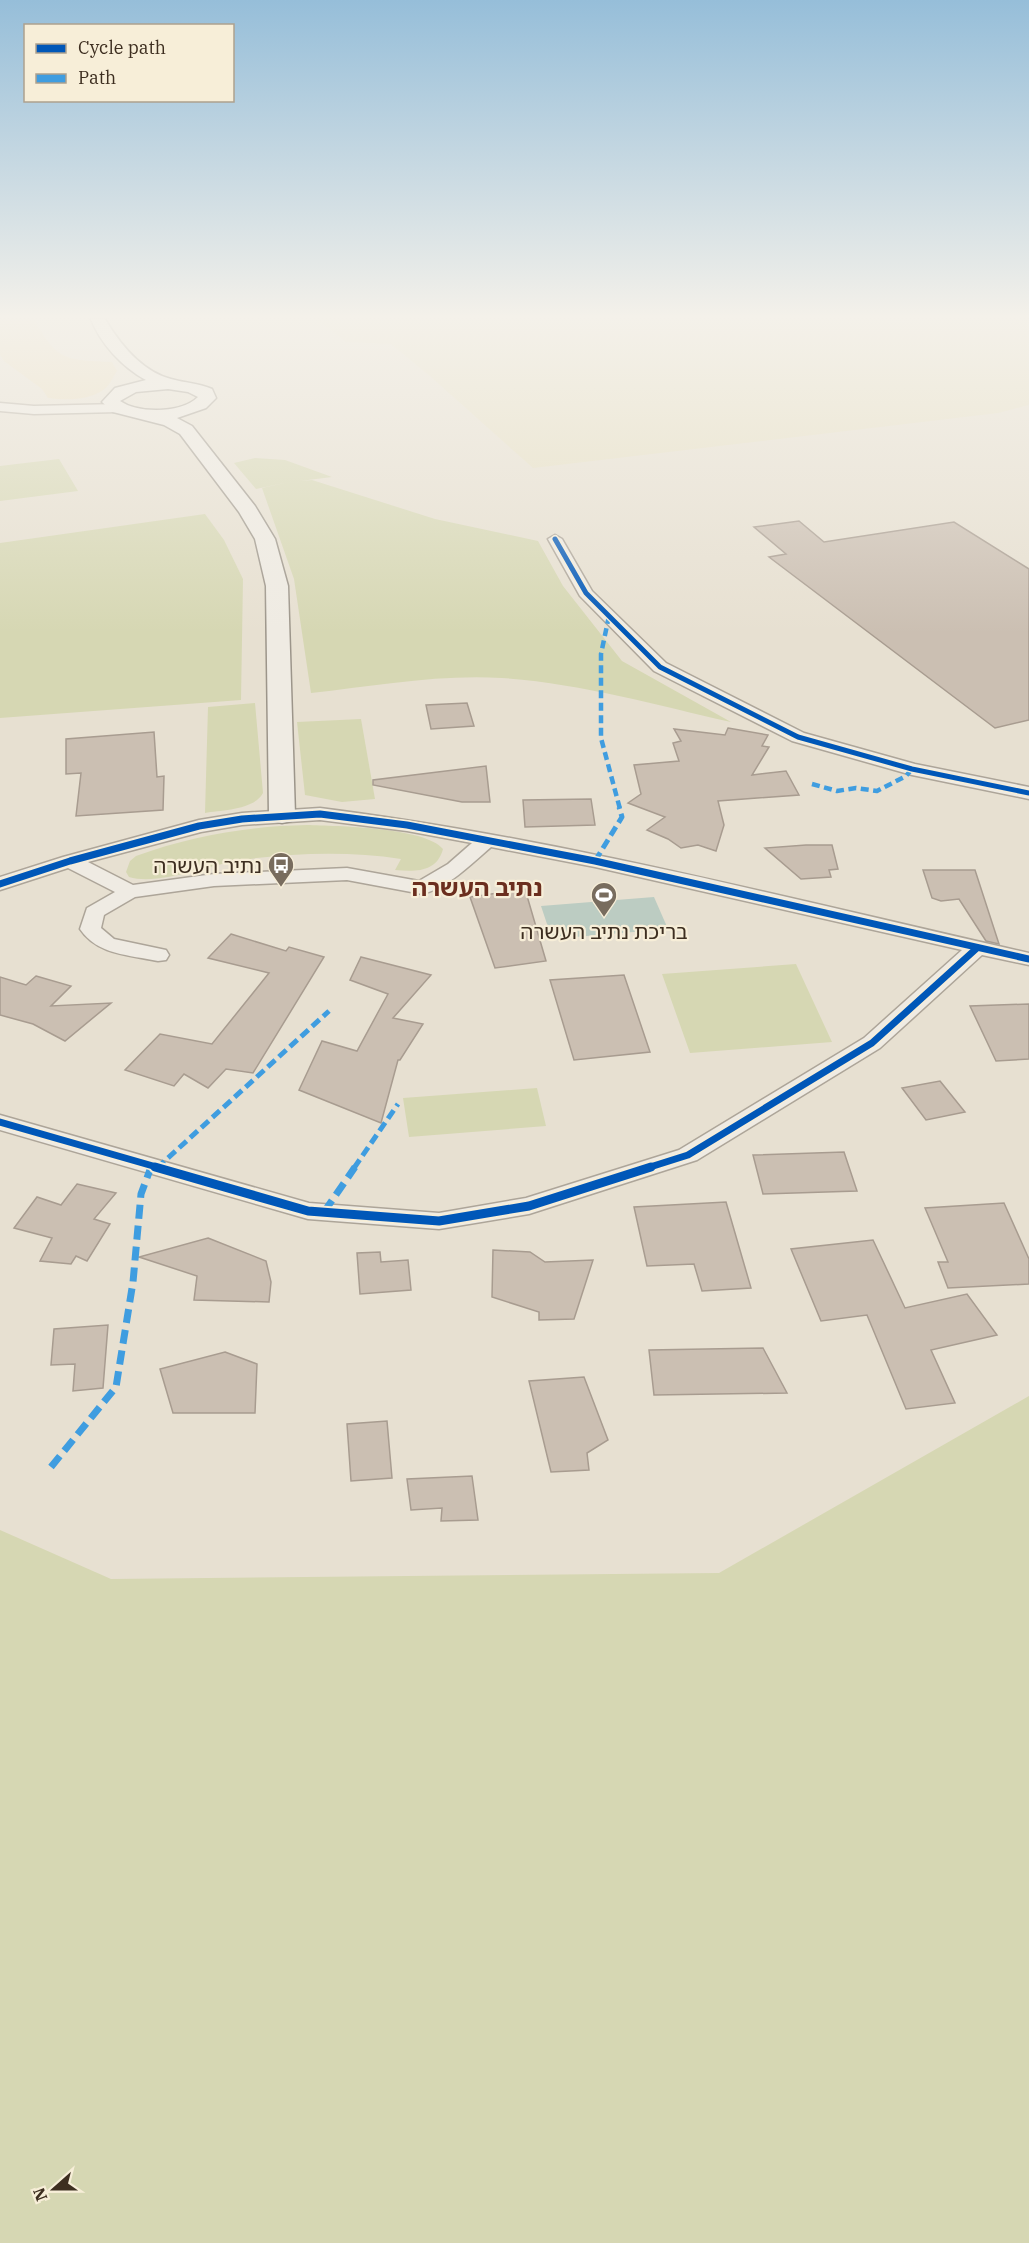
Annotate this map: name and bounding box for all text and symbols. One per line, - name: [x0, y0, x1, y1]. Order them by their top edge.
- legend: [24, 24, 234, 102]
- text: Cycle path: [78, 36, 166, 59]
- text: Path: [78, 66, 116, 89]
- bus stop icon: נתיב העשרה: [266, 850, 296, 888]
- place label: נתיב העשרה: [153, 851, 262, 879]
- district label: נתיב העשרה: [411, 871, 543, 903]
- sports icon: בריכת נתיב העשרה: [589, 880, 619, 918]
- place label: בריכת נתיב העשרה: [520, 917, 688, 945]
- north arrow: [24, 2159, 84, 2219]
- text: N: [28, 2185, 52, 2204]

